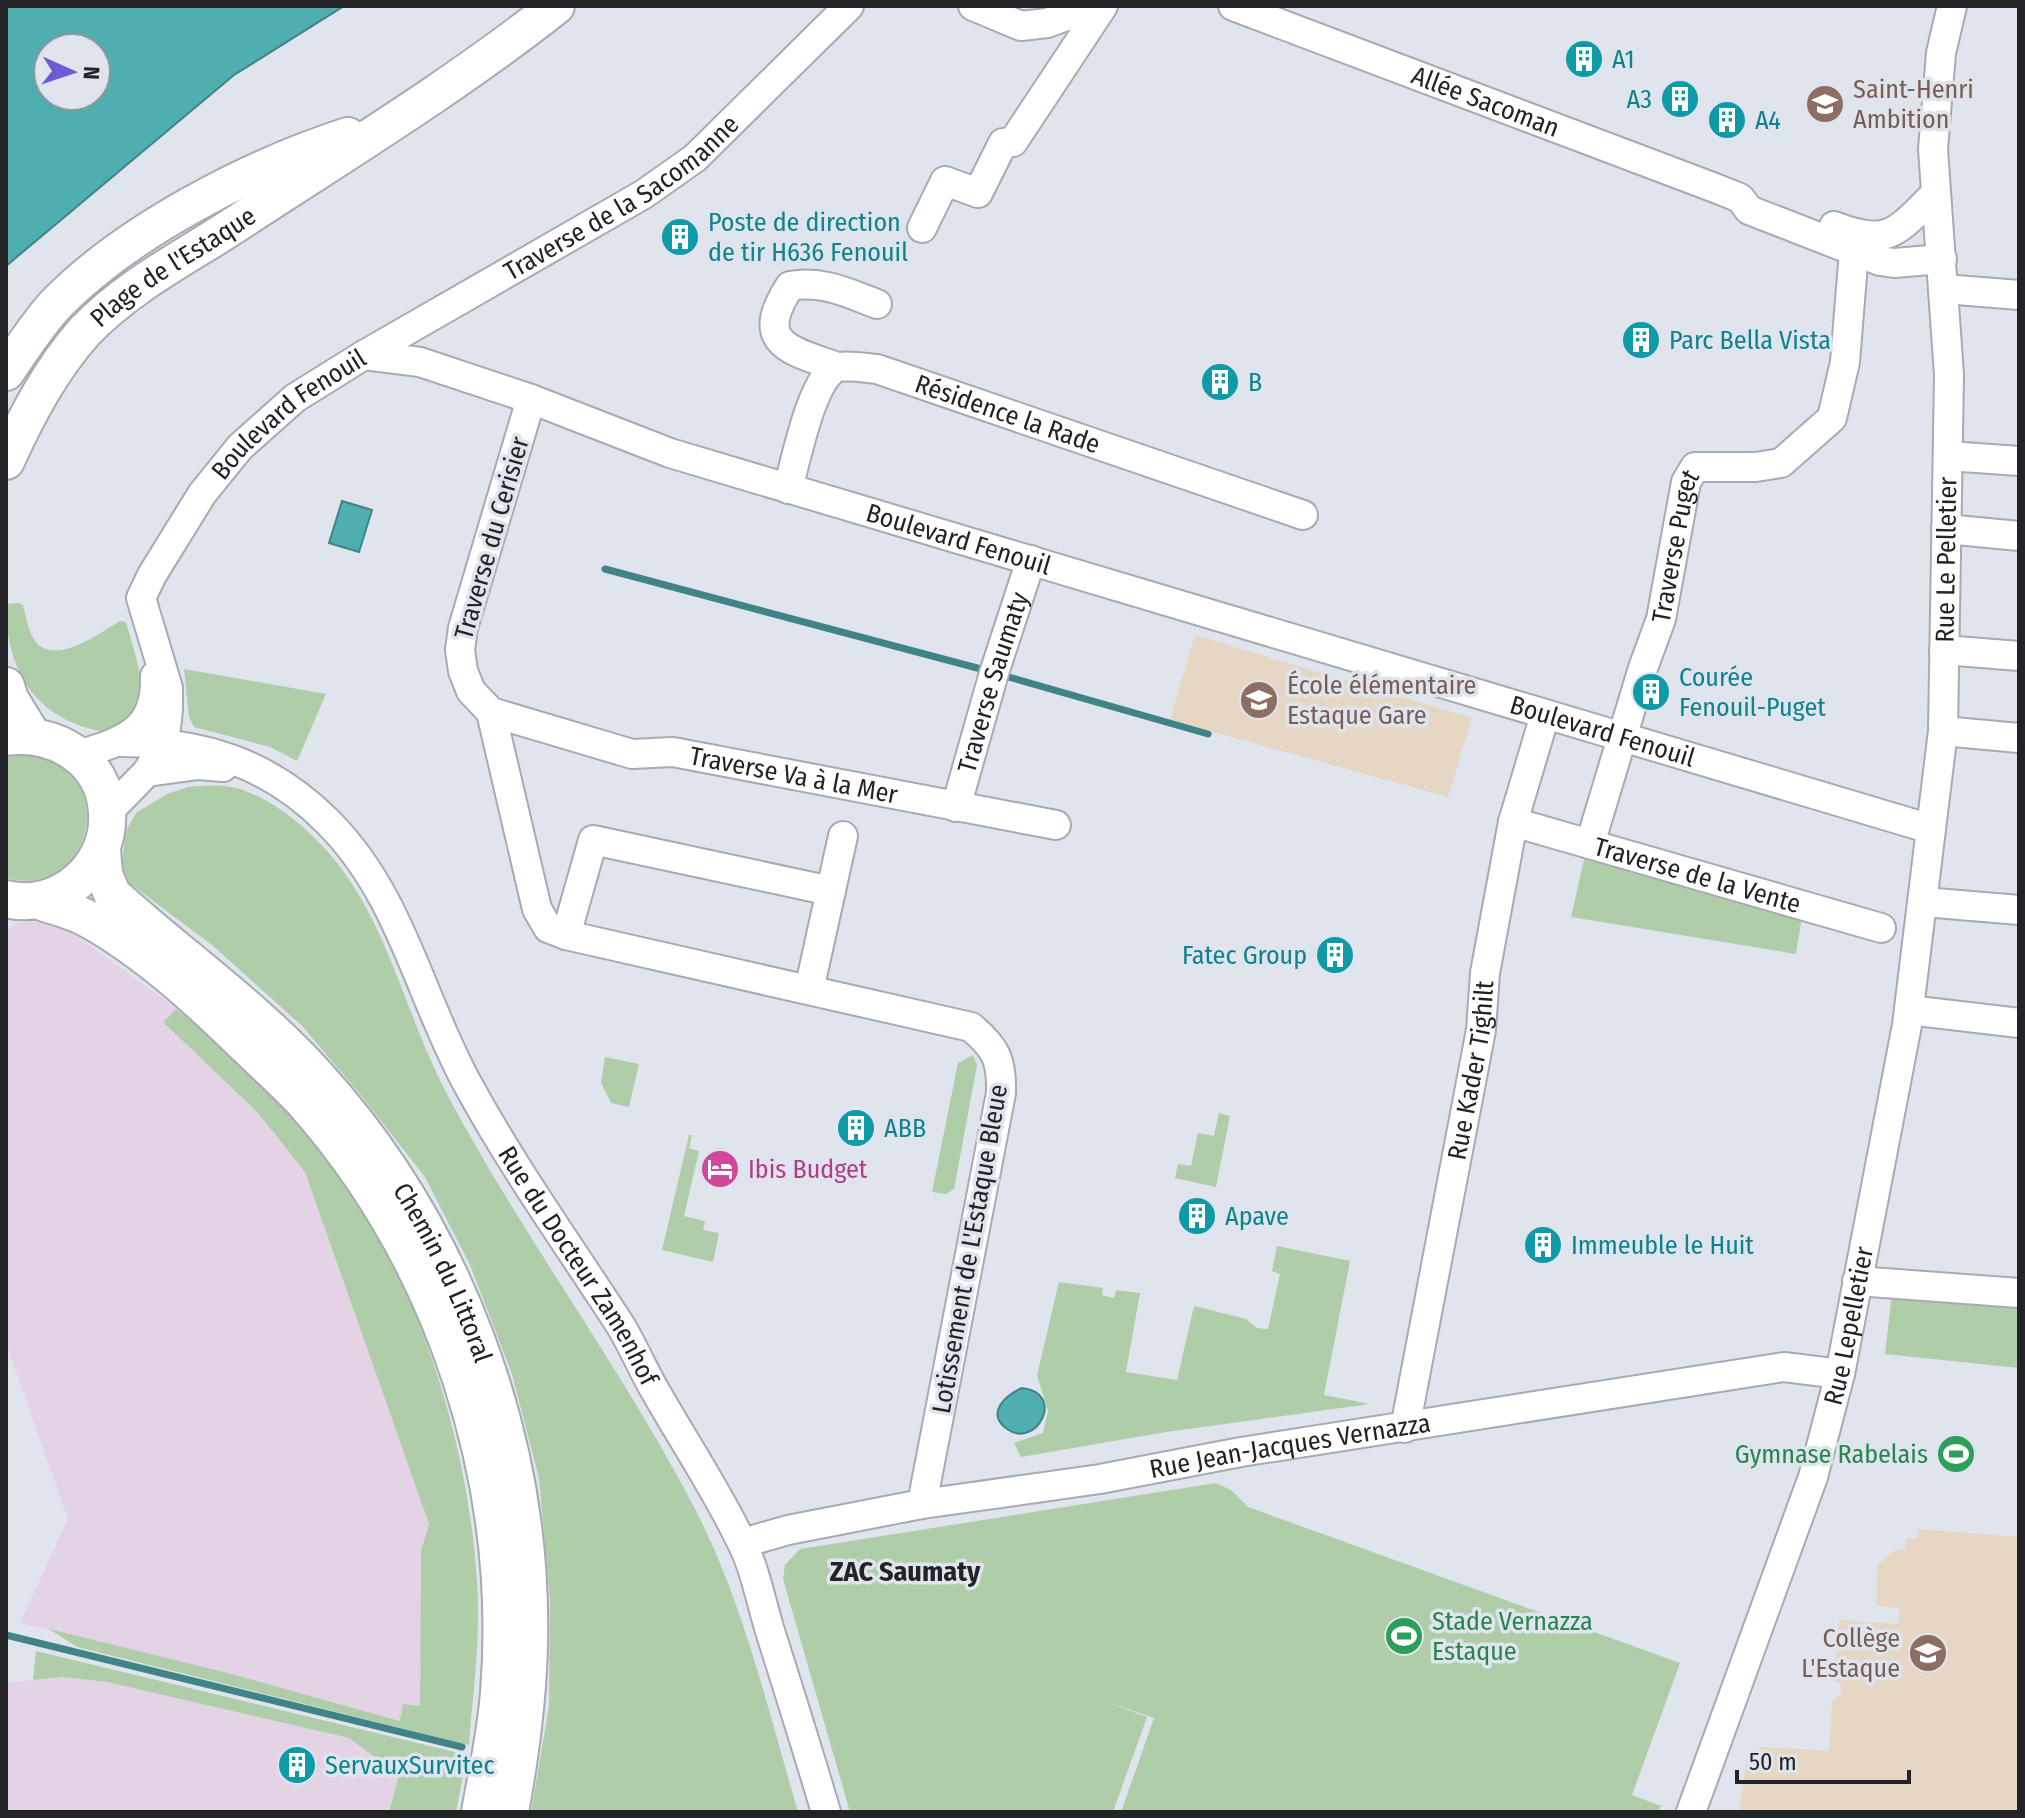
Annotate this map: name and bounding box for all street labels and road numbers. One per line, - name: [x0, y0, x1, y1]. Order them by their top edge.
- street label: Allée Sacoman: [1407, 59, 1564, 143]
- street label: Traverse de la Sacomanne: [498, 108, 745, 287]
- street label: Plage de l'Estaque: [84, 200, 261, 333]
- street label: Boulevard Fenouil: [205, 342, 372, 485]
- street label: Résidence la Rade: [911, 368, 1104, 460]
- street label: Traverse du Cerisier: [448, 433, 536, 643]
- street label: Traverse Puget: [1645, 463, 1706, 625]
- street label: Rue Le Pelletier: [1929, 476, 1963, 643]
- street label: Boulevard Fenouil: [863, 497, 1055, 581]
- street label: Traverse Saumaty: [951, 588, 1035, 776]
- street label: Boulevard Fenouil: [1507, 689, 1699, 773]
- street label: Traverse Va à la Mer: [687, 740, 900, 810]
- street label: Traverse de la Vente: [1591, 831, 1804, 920]
- street label: Rue Kader Tighilt: [1441, 979, 1500, 1163]
- street label: Lotissement de L'Estaque Bleue: [926, 1082, 1014, 1416]
- street label: Rue du Docteur Zamenhof: [492, 1140, 666, 1392]
- street label: Chemin du Littoral: [387, 1177, 499, 1367]
- street label: Rue Lepelletier: [1817, 1244, 1880, 1408]
- street label: Rue Jean-Jacques Vernazza: [1147, 1407, 1433, 1485]

